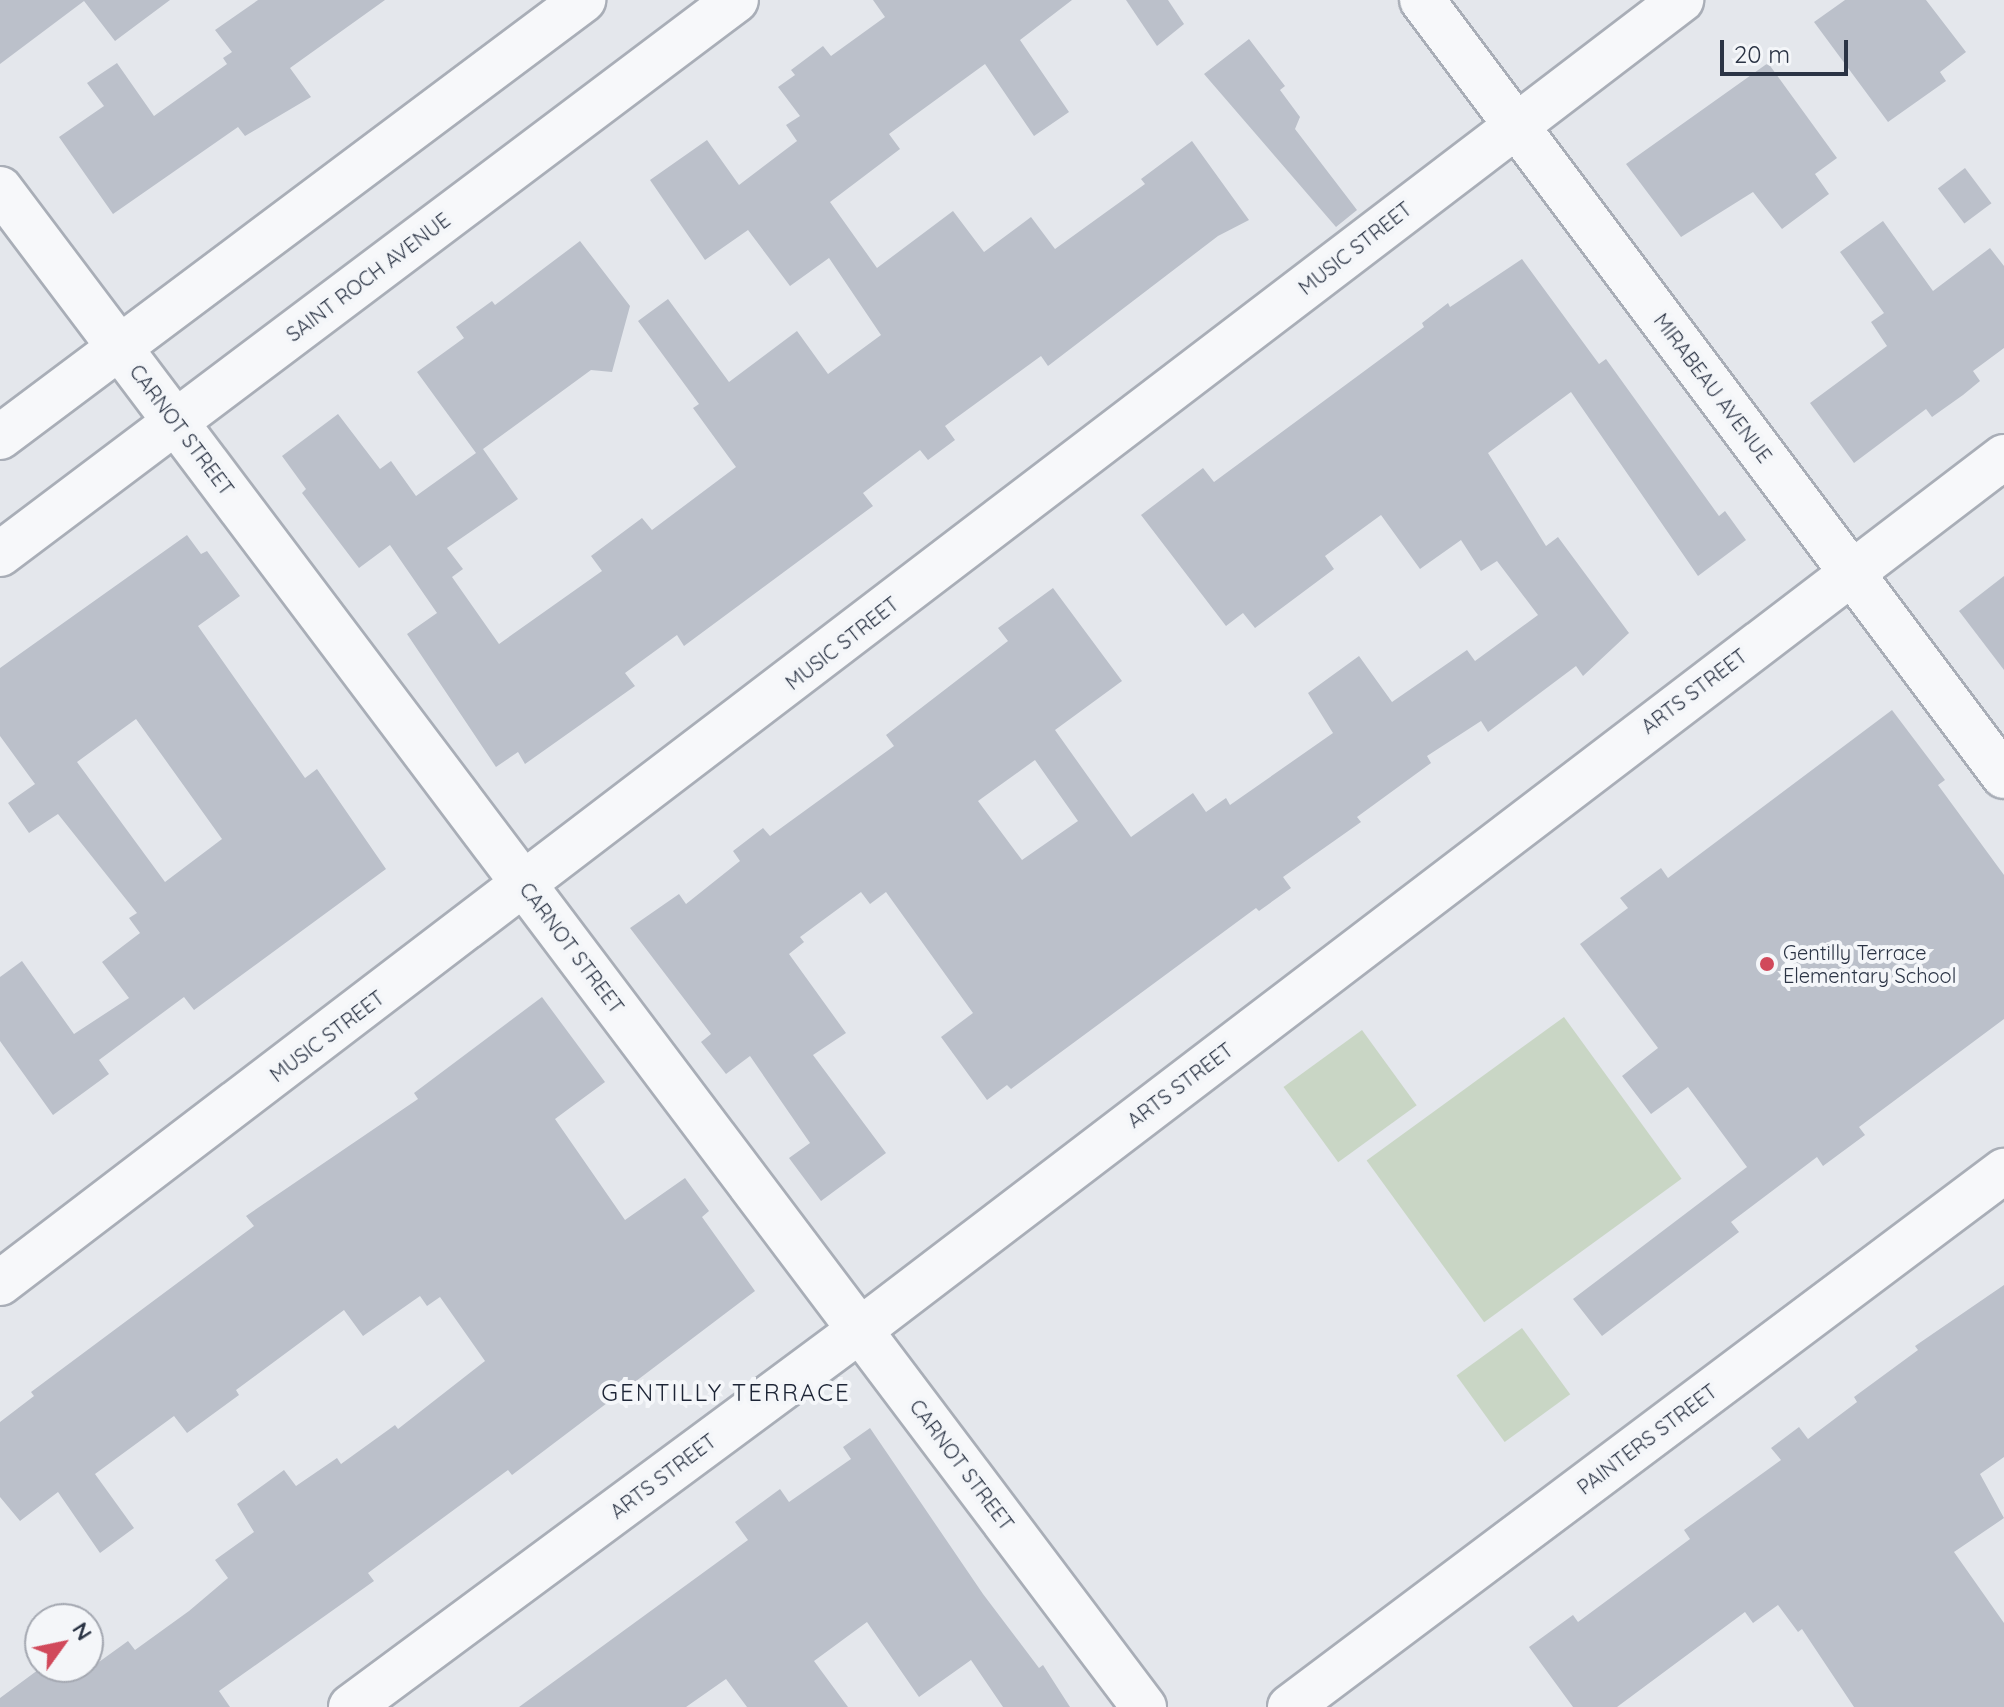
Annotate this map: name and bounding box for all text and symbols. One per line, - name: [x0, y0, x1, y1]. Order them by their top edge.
- scale bar: [1724, 24, 1852, 74]
- text: 20 m: [1734, 39, 1790, 69]
- street label: MUSIC STREET: [1294, 196, 1416, 300]
- street label: SAINT ROCH AVENUE: [281, 208, 455, 346]
- street label: MIRABEAU AVENUE: [1649, 309, 1777, 467]
- street label: CARNOT STREET: [125, 360, 239, 500]
- street label: MUSIC STREET: [781, 591, 903, 695]
- street label: ARTS STREET: [1636, 643, 1752, 739]
- street label: CARNOT STREET: [515, 878, 629, 1018]
- place label: Gentilly Terrace Elementary School: [1783, 940, 1956, 987]
- marker: Gentilly Terrace Elementary School: [1758, 955, 1776, 973]
- street label: MUSIC STREET: [265, 985, 389, 1087]
- street label: ARTS STREET: [1122, 1037, 1238, 1133]
- district label: GENTILLY TERRACE: [601, 1379, 851, 1407]
- street label: PAINTERS STREET: [1572, 1379, 1722, 1499]
- street label: CARNOT STREET: [905, 1395, 1019, 1535]
- street label: ARTS STREET: [605, 1428, 721, 1524]
- north arrow: [24, 1603, 104, 1683]
- text: N: [66, 1617, 99, 1645]

